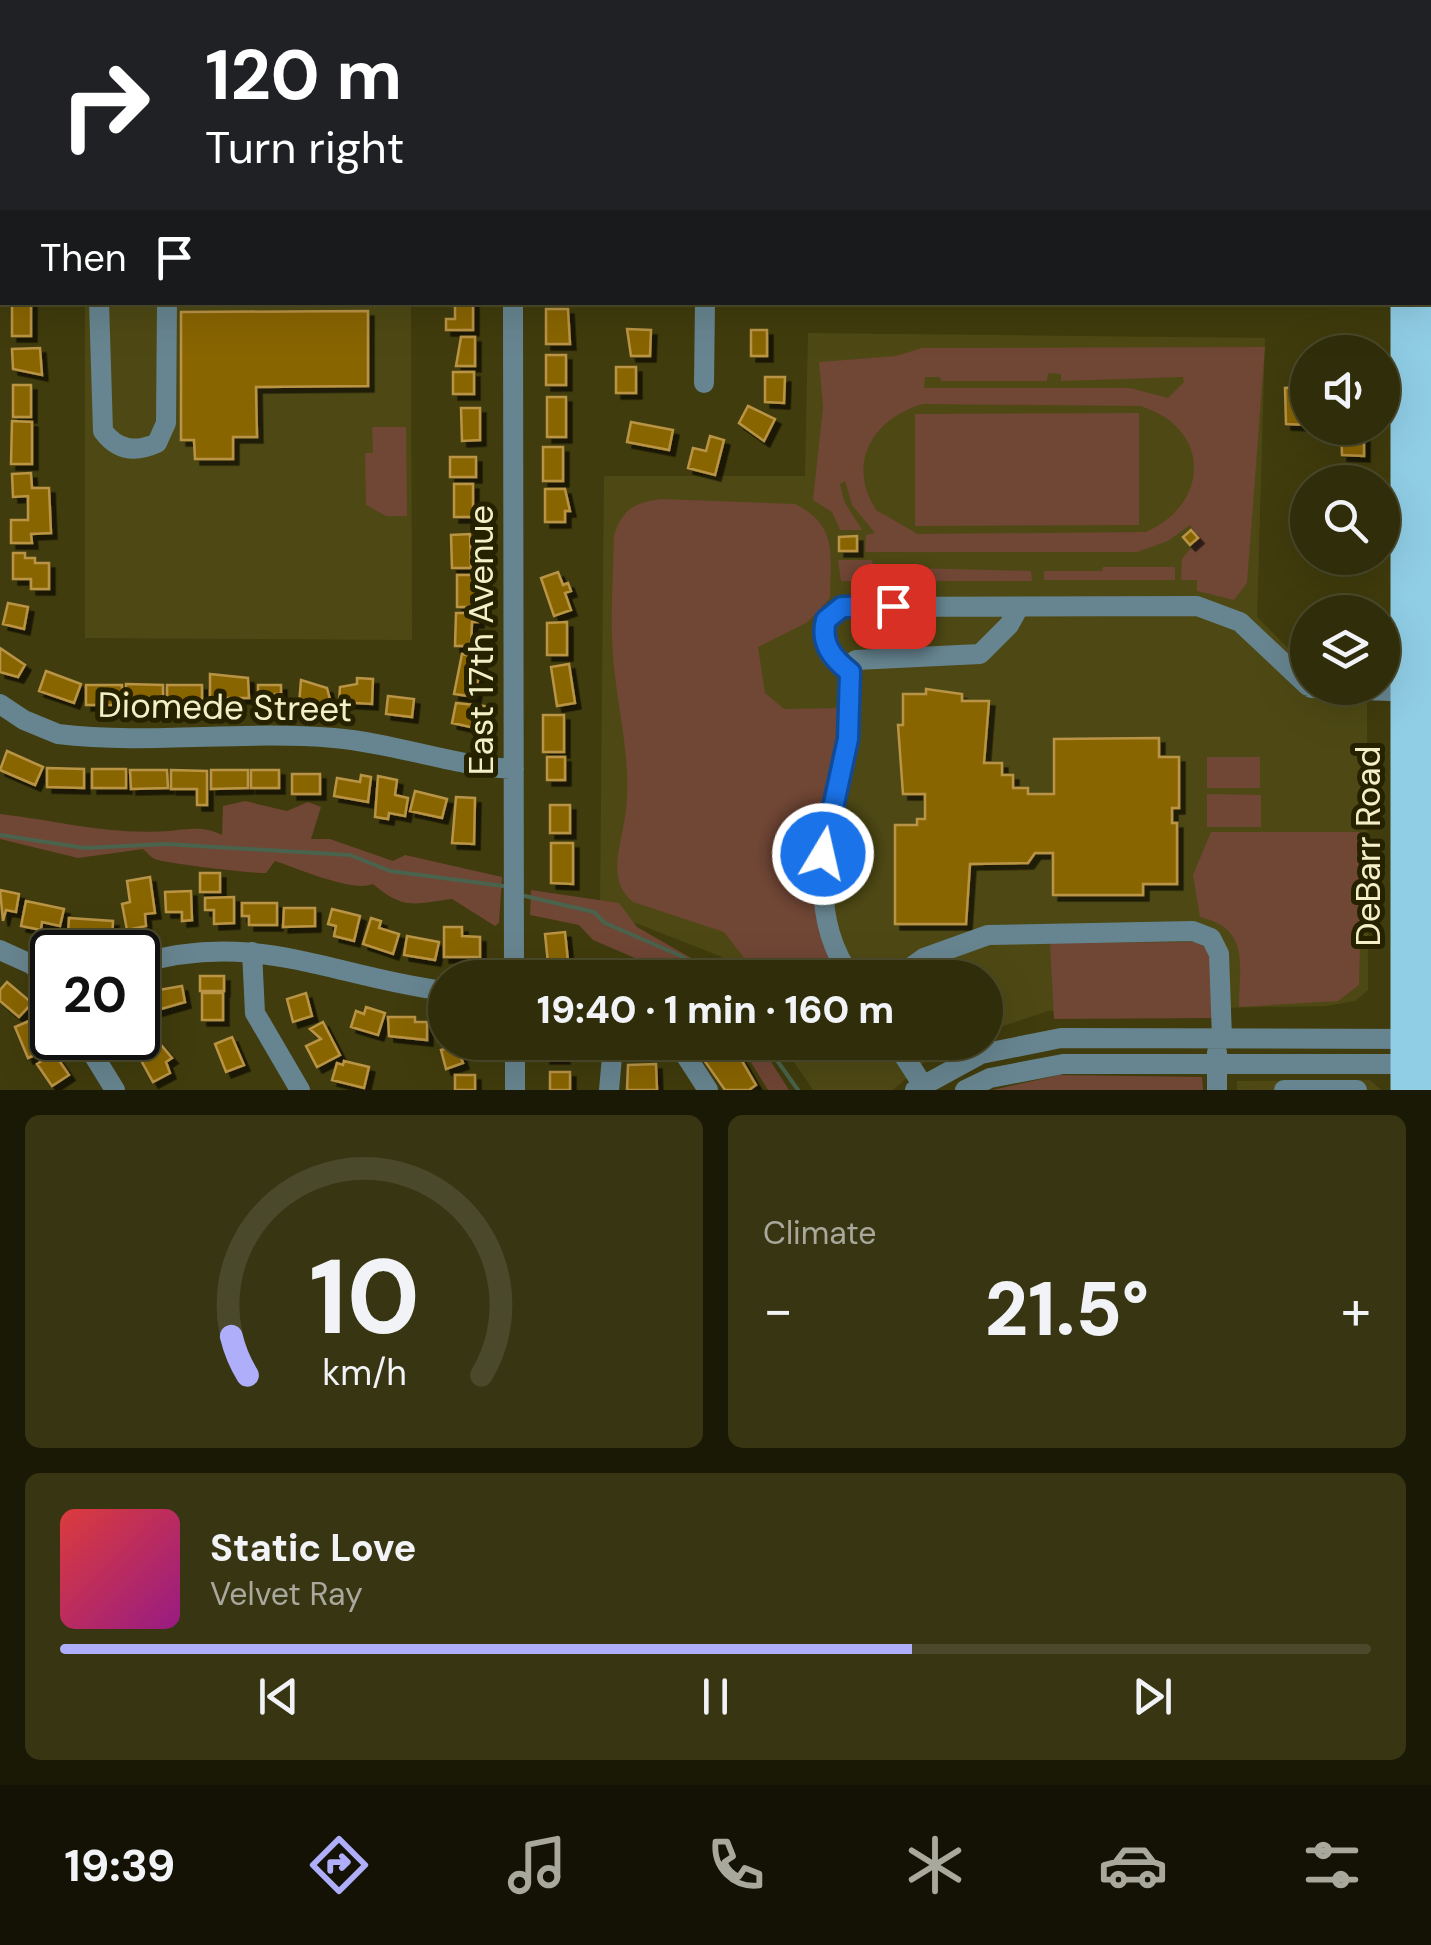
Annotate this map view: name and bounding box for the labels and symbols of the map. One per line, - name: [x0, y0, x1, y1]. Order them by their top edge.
- street label: East 17th Avenue: [458, 505, 504, 775]
- pin: [851, 564, 936, 649]
- street label: Diomede Street: [97, 682, 353, 732]
- street label: DeBarr Road: [1345, 746, 1391, 946]
- position arrow: [771, 802, 875, 906]
- speed limit sign: 20: [30, 930, 160, 1060]

